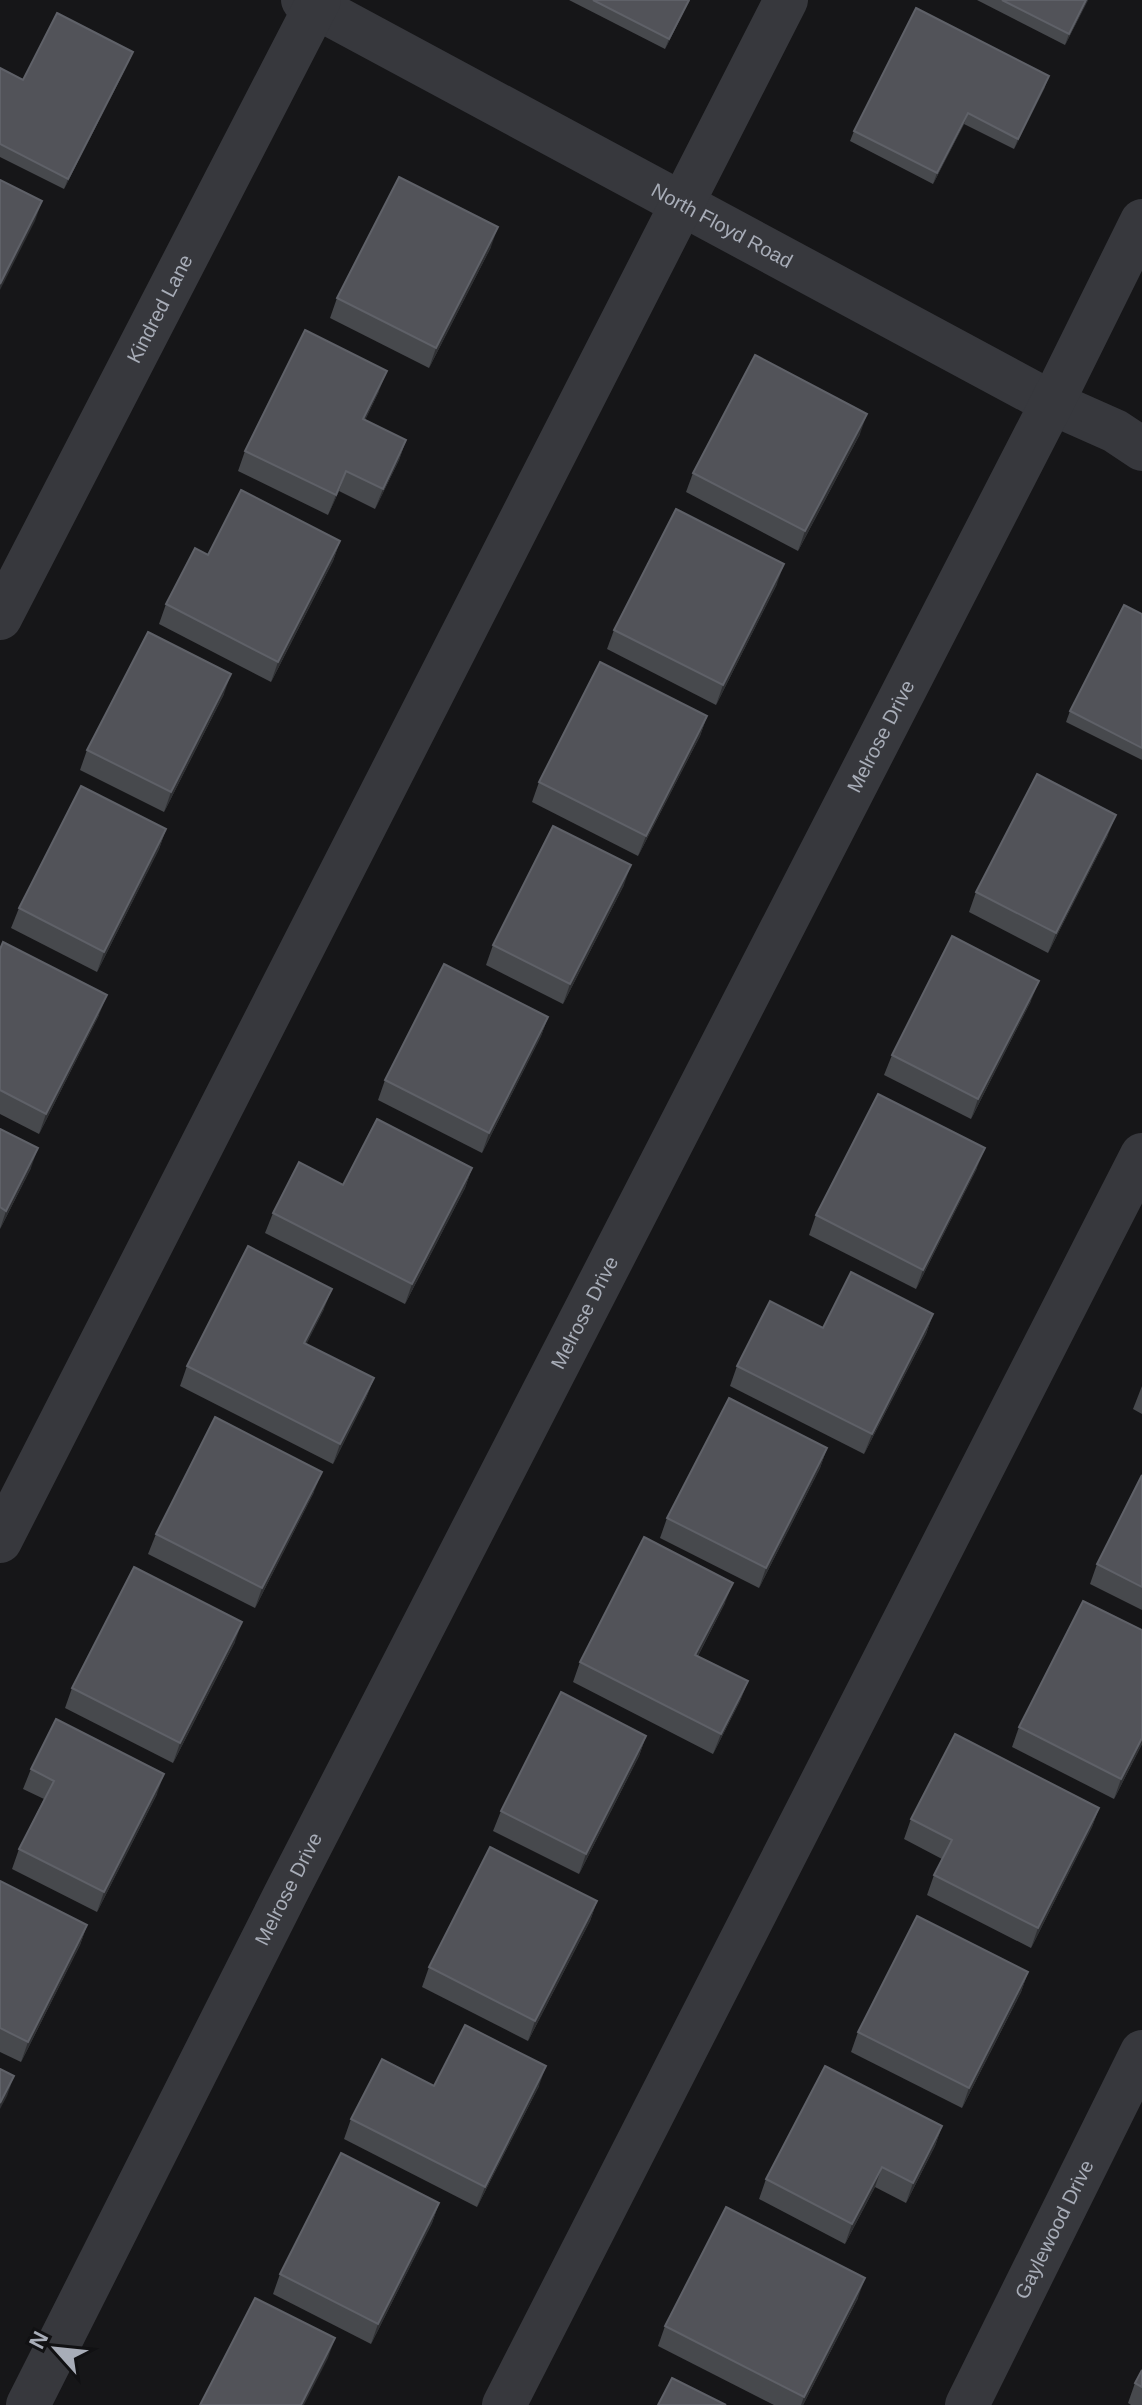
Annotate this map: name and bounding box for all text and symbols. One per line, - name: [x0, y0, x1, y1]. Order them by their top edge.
- street label: North Floyd Road: [648, 179, 796, 272]
- street label: Kindred Lane: [123, 251, 197, 367]
- street label: Melrose Drive: [843, 676, 919, 796]
- street label: Melrose Drive: [546, 1253, 622, 1372]
- street label: Melrose Drive: [251, 1829, 326, 1949]
- street label: Gaylewood Drive: [1010, 2156, 1098, 2303]
- north arrow: [16, 2309, 96, 2389]
- text: N: [24, 2327, 53, 2353]

